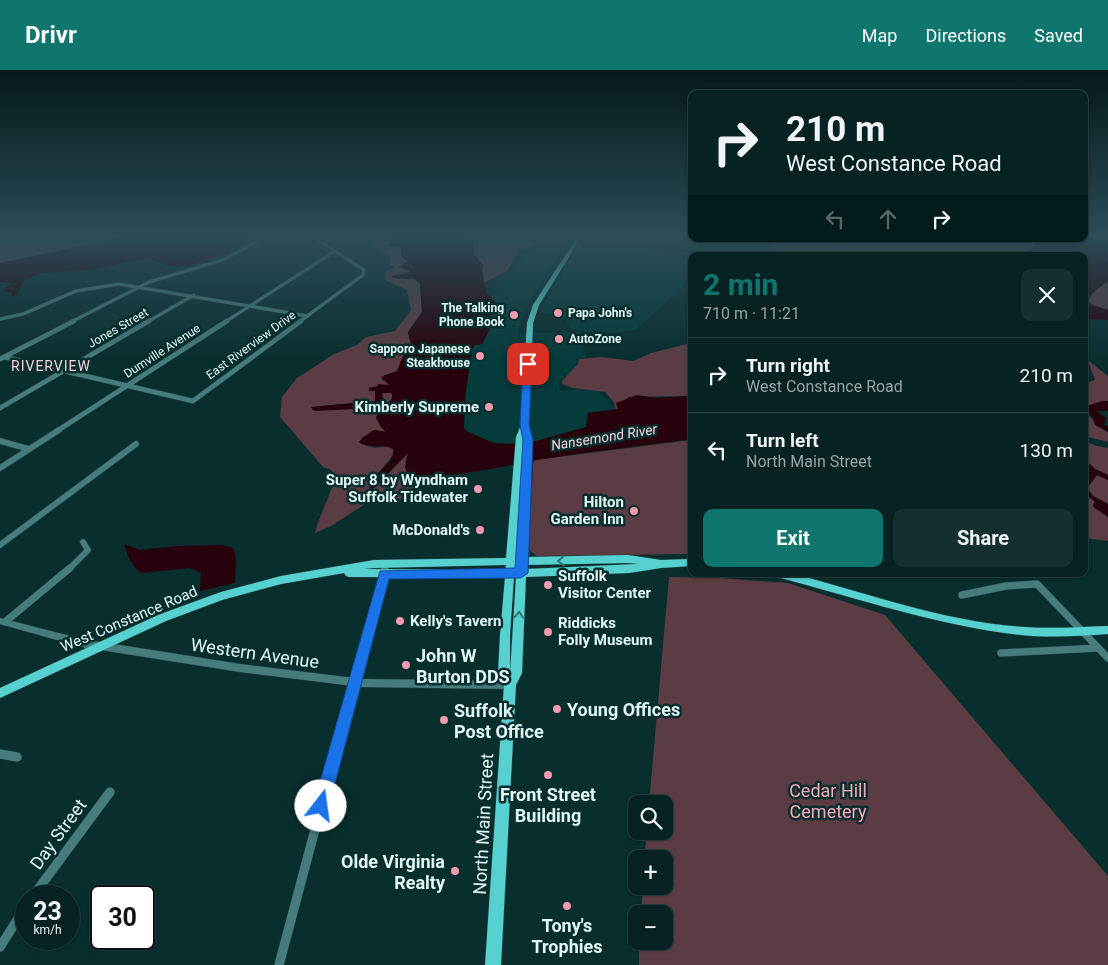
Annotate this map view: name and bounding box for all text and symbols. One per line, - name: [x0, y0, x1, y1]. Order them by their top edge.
- text: Drivr: [25, 21, 77, 49]
- text: Map: [862, 25, 897, 46]
- text: Directions: [925, 25, 1006, 46]
- text: Saved: [1034, 25, 1083, 46]
- text: 210 m: [786, 109, 885, 150]
- icon: right: [703, 110, 768, 175]
- text: West Constance Road: [786, 151, 1002, 176]
- icon: left: [821, 205, 849, 233]
- icon: ahead: [874, 205, 902, 233]
- icon: right: [927, 205, 955, 233]
- text: 2 min: [703, 267, 778, 302]
- button: close: [1021, 269, 1073, 321]
- place label: The Talking Phone Book: [439, 301, 505, 329]
- text: 710 m · 11:21: [703, 304, 800, 323]
- street label: Jones Street: [85, 305, 151, 351]
- place label: Papa John's: [568, 306, 632, 320]
- marker: Papa John's: [552, 307, 564, 319]
- street label: East Riverview Drive: [204, 308, 298, 382]
- marker: The Talking Phone Book: [508, 309, 520, 321]
- street label: Dumville Avenue: [121, 321, 203, 381]
- place label: AutoZone: [569, 332, 622, 346]
- marker: AutoZone: [553, 333, 565, 345]
- place label: Sapporo Japanese Steakhouse: [370, 342, 471, 370]
- pin: [507, 343, 549, 385]
- marker: Sapporo Japanese Steakhouse: [474, 350, 486, 362]
- icon: arrive: [514, 350, 542, 378]
- text: Turn right: [746, 354, 830, 377]
- district label: RIVERVIEW: [11, 358, 91, 374]
- icon: right: [703, 361, 731, 389]
- text: 210 m: [1020, 364, 1073, 387]
- text: West Constance Road: [746, 377, 903, 396]
- place label: Kimberly Supreme: [355, 398, 479, 416]
- marker: Kimberly Supreme: [483, 401, 495, 413]
- water label: Nansemond River: [550, 421, 658, 453]
- text: Turn left: [746, 429, 819, 452]
- icon: left: [703, 436, 731, 464]
- text: 130 m: [1020, 439, 1073, 462]
- text: North Main Street: [746, 452, 872, 471]
- place label: Super 8 by Wyndham Suffolk Tidewater: [326, 471, 469, 506]
- marker: Super 8 by Wyndham Suffolk Tidewater: [472, 483, 484, 495]
- place label: Hilton Garden Inn: [551, 493, 624, 528]
- marker: Hilton Garden Inn: [628, 505, 640, 517]
- button: Exit: [703, 509, 883, 567]
- button: Share: [893, 509, 1073, 567]
- place label: McDonald's: [393, 521, 470, 539]
- marker: McDonald's: [474, 524, 486, 536]
- one-way arrow: [556, 556, 564, 566]
- place label: Suffolk Visitor Center: [558, 567, 652, 602]
- marker: Suffolk Visitor Center: [542, 579, 554, 591]
- street label: West Constance Road: [58, 582, 200, 656]
- one-way arrow: [513, 611, 524, 619]
- place label: Kelly's Tavern: [410, 612, 501, 630]
- place label: Riddicks Folly Museum: [558, 614, 653, 649]
- marker: Kelly's Tavern: [394, 615, 406, 627]
- marker: Riddicks Folly Museum: [542, 626, 554, 638]
- street label: Western Avenue: [189, 634, 321, 672]
- place label: John W Burton DDS: [416, 645, 510, 687]
- marker: John W Burton DDS: [400, 659, 412, 671]
- place label: Young Offices: [567, 699, 680, 720]
- place label: Suffolk Post Office: [454, 700, 544, 742]
- marker: Young Offices: [551, 703, 563, 715]
- marker: Suffolk Post Office: [438, 714, 450, 726]
- street label: North Main Street: [469, 753, 497, 895]
- marker: Front Street Building: [542, 769, 554, 781]
- position arrow: [294, 779, 346, 831]
- park label: Cedar Hill Cemetery: [789, 780, 867, 822]
- place label: Front Street Building: [500, 784, 596, 826]
- street label: Day Street: [25, 795, 91, 873]
- map controls: [628, 795, 673, 950]
- button: search: [628, 795, 673, 840]
- button: +: [628, 850, 673, 895]
- place label: Olde Virginia Realty: [341, 851, 446, 893]
- marker: Olde Virginia Realty: [449, 865, 461, 877]
- speed limit sign: 30: [90, 885, 155, 950]
- text: 23: [33, 897, 62, 926]
- marker: Tony's Trophies: [561, 900, 573, 912]
- button: −: [628, 905, 673, 950]
- place label: Tony's Trophies: [532, 915, 602, 957]
- text: km/h: [33, 923, 62, 937]

